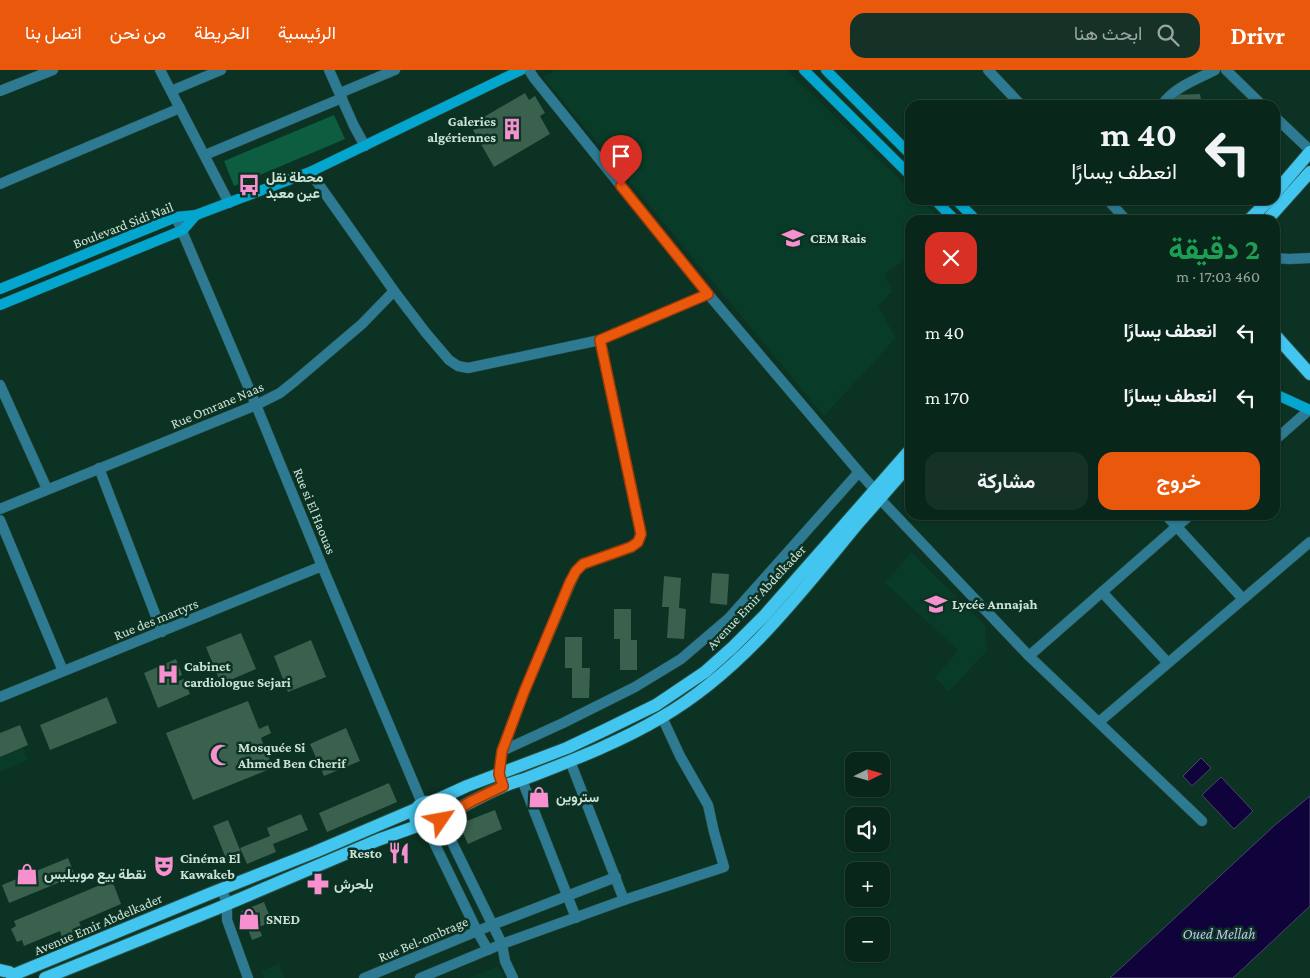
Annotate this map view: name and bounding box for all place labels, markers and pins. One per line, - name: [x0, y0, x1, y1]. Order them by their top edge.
- place label: Galeries algériennes: [427, 113, 496, 145]
- building icon: Galeries algériennes: [499, 116, 525, 142]
- pin: [600, 135, 642, 186]
- place label: محطة نقل عين معبد: [266, 169, 324, 202]
- bus stop icon: محطة نقل عين معبد: [236, 172, 262, 198]
- school or university icon: CEM Rais: [780, 225, 806, 251]
- place label: CEM Rais: [810, 230, 867, 246]
- school or university icon: Lycée Annajah: [923, 591, 949, 617]
- place label: Lycée Annajah: [952, 596, 1038, 613]
- place label: Cabinet cardiologue Sejari: [184, 658, 291, 691]
- hospital icon: Cabinet cardiologue Sejari: [155, 661, 181, 687]
- place label: Mosquée Si Ahmed Ben Cherif: [237, 739, 347, 771]
- mosque icon: Mosquée Si Ahmed Ben Cherif: [208, 742, 234, 768]
- shop icon: ستروين: [526, 784, 552, 810]
- place label: ستروين: [556, 789, 599, 806]
- restaurant icon: Resto: [386, 840, 412, 866]
- place label: Resto: [349, 845, 382, 861]
- place label: Cinéma El Kawakeb: [180, 850, 241, 882]
- theatre icon: Cinéma El Kawakeb: [151, 853, 177, 879]
- shop icon: نقطة بيع موبيليس: [14, 861, 40, 887]
- place label: نقطة بيع موبيليس: [44, 866, 146, 884]
- pharmacy icon: بلحرش: [305, 871, 331, 897]
- place label: بلحرش: [334, 876, 374, 893]
- shop icon: SNED: [236, 906, 262, 932]
- place label: SNED: [266, 911, 300, 927]

